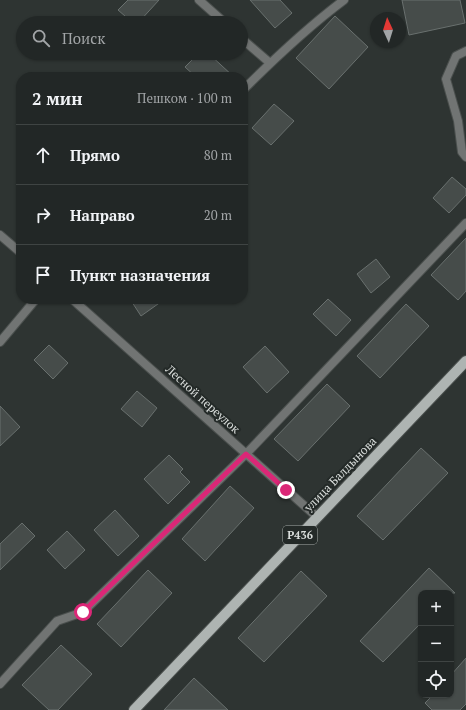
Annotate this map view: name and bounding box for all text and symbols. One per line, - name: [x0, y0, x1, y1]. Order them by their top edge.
- north arrow: [370, 12, 406, 48]
- search box: [16, 16, 248, 60]
- icon: search: [30, 27, 52, 49]
- text: Поиск: [62, 28, 105, 48]
- text: 2 мин: [32, 87, 82, 110]
- text: Пешком · 100 m: [137, 89, 232, 107]
- icon: ahead: [32, 144, 54, 166]
- text: Прямо: [70, 145, 120, 165]
- text: 80 m: [204, 146, 232, 164]
- icon: right: [32, 204, 54, 226]
- text: Направо: [70, 205, 135, 225]
- text: 20 m: [204, 206, 232, 224]
- icon: arrive: [32, 264, 54, 286]
- text: Пункт назначения: [70, 265, 210, 285]
- street label: Лесной переулок: [162, 361, 244, 437]
- street label: улица Балдынова: [300, 434, 379, 515]
- route end: [277, 481, 295, 499]
- road number: P436: [283, 526, 317, 544]
- map controls: [418, 590, 454, 698]
- button: +: [418, 590, 454, 626]
- route start: [74, 603, 92, 621]
- button: −: [418, 626, 454, 662]
- button: locate: [418, 662, 454, 698]

